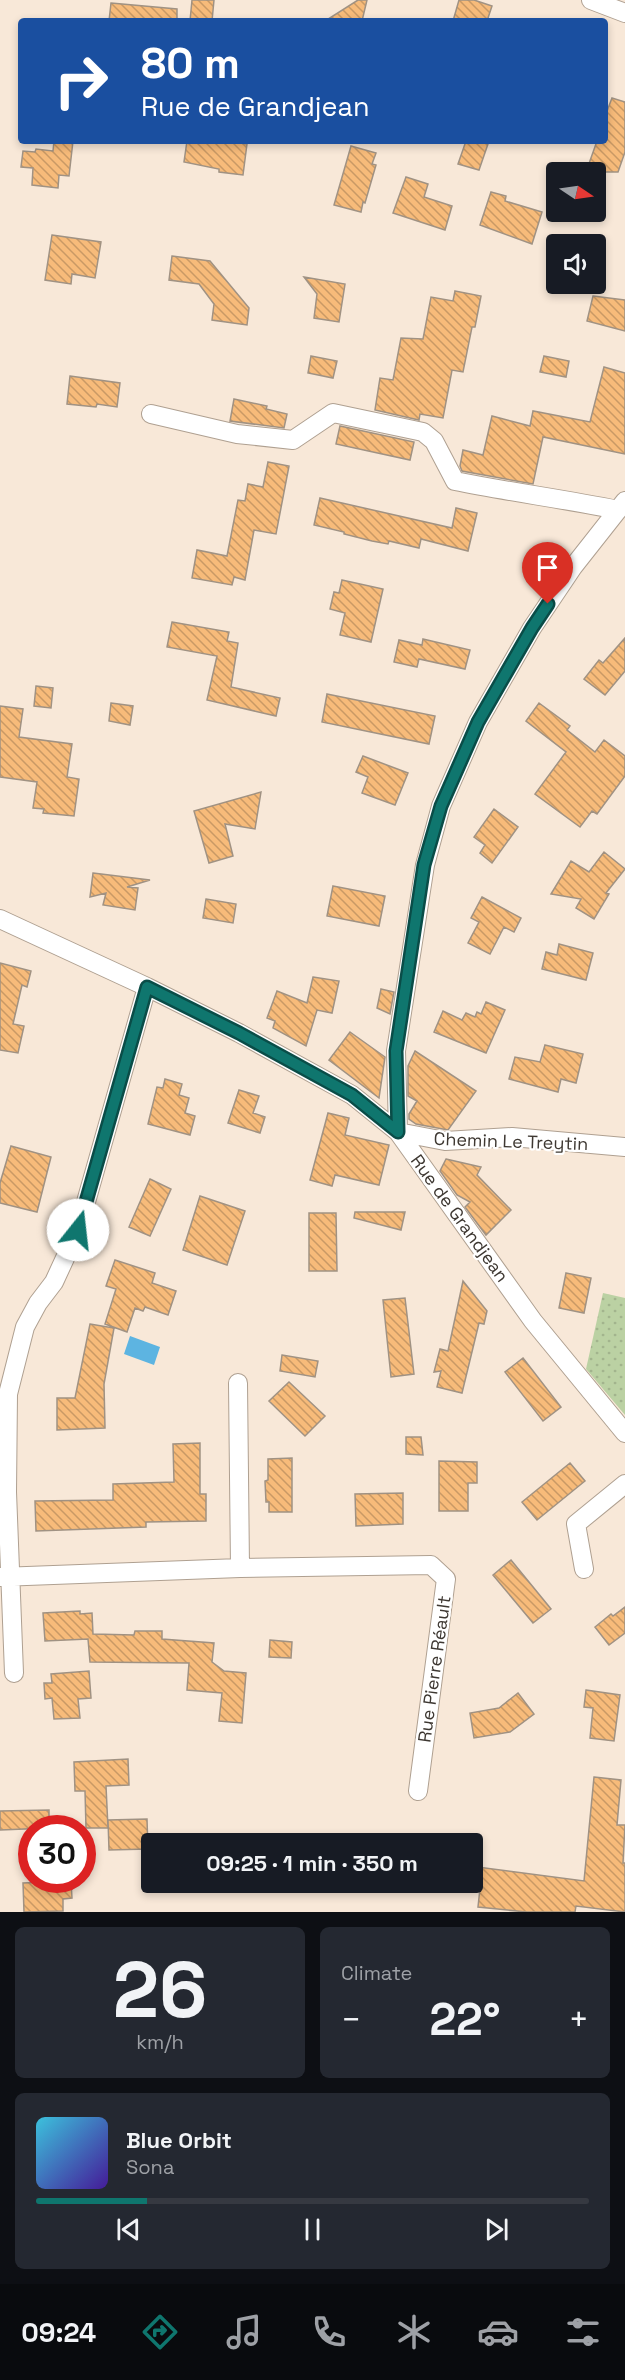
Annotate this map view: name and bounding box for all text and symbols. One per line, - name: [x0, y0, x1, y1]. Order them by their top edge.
- text: 80 m: [141, 37, 240, 90]
- icon: right: [42, 42, 120, 120]
- text: Rue de Grandjean: [141, 89, 370, 124]
- north arrow: [546, 162, 606, 222]
- map controls: [546, 162, 606, 294]
- button: sound: [546, 234, 606, 294]
- pin: [522, 542, 573, 604]
- icon: arrive: [531, 551, 564, 584]
- street label: Chemin Le Treytin: [433, 1127, 589, 1155]
- street label: Rue de Grandjean: [406, 1150, 514, 1286]
- position arrow: [46, 1198, 110, 1262]
- street label: Rue Pierre Réault: [412, 1594, 456, 1744]
- speed limit sign: 30: [18, 1815, 96, 1893]
- text: 09:25 · 1 min · 350 m: [206, 1849, 418, 1877]
- text: 26: [113, 1940, 207, 2040]
- text: Climate: [341, 1960, 412, 1986]
- text: 22°: [429, 1991, 501, 2048]
- text: −: [341, 1999, 361, 2041]
- text: +: [569, 1999, 589, 2041]
- text: km/h: [136, 2029, 184, 2055]
- text: Blue Orbit: [126, 2126, 232, 2154]
- text: Sona: [126, 2154, 174, 2180]
- icon: previous: [112, 2213, 145, 2246]
- icon: pause: [296, 2213, 329, 2246]
- icon: next: [480, 2213, 513, 2246]
- icon: directions: [139, 2311, 181, 2353]
- icon: music: [223, 2311, 265, 2353]
- icon: phone: [308, 2311, 350, 2353]
- icon: climate: [393, 2311, 435, 2353]
- icon: car: [477, 2311, 519, 2353]
- icon: filters: [562, 2311, 604, 2353]
- text: 09:24: [21, 2315, 96, 2350]

